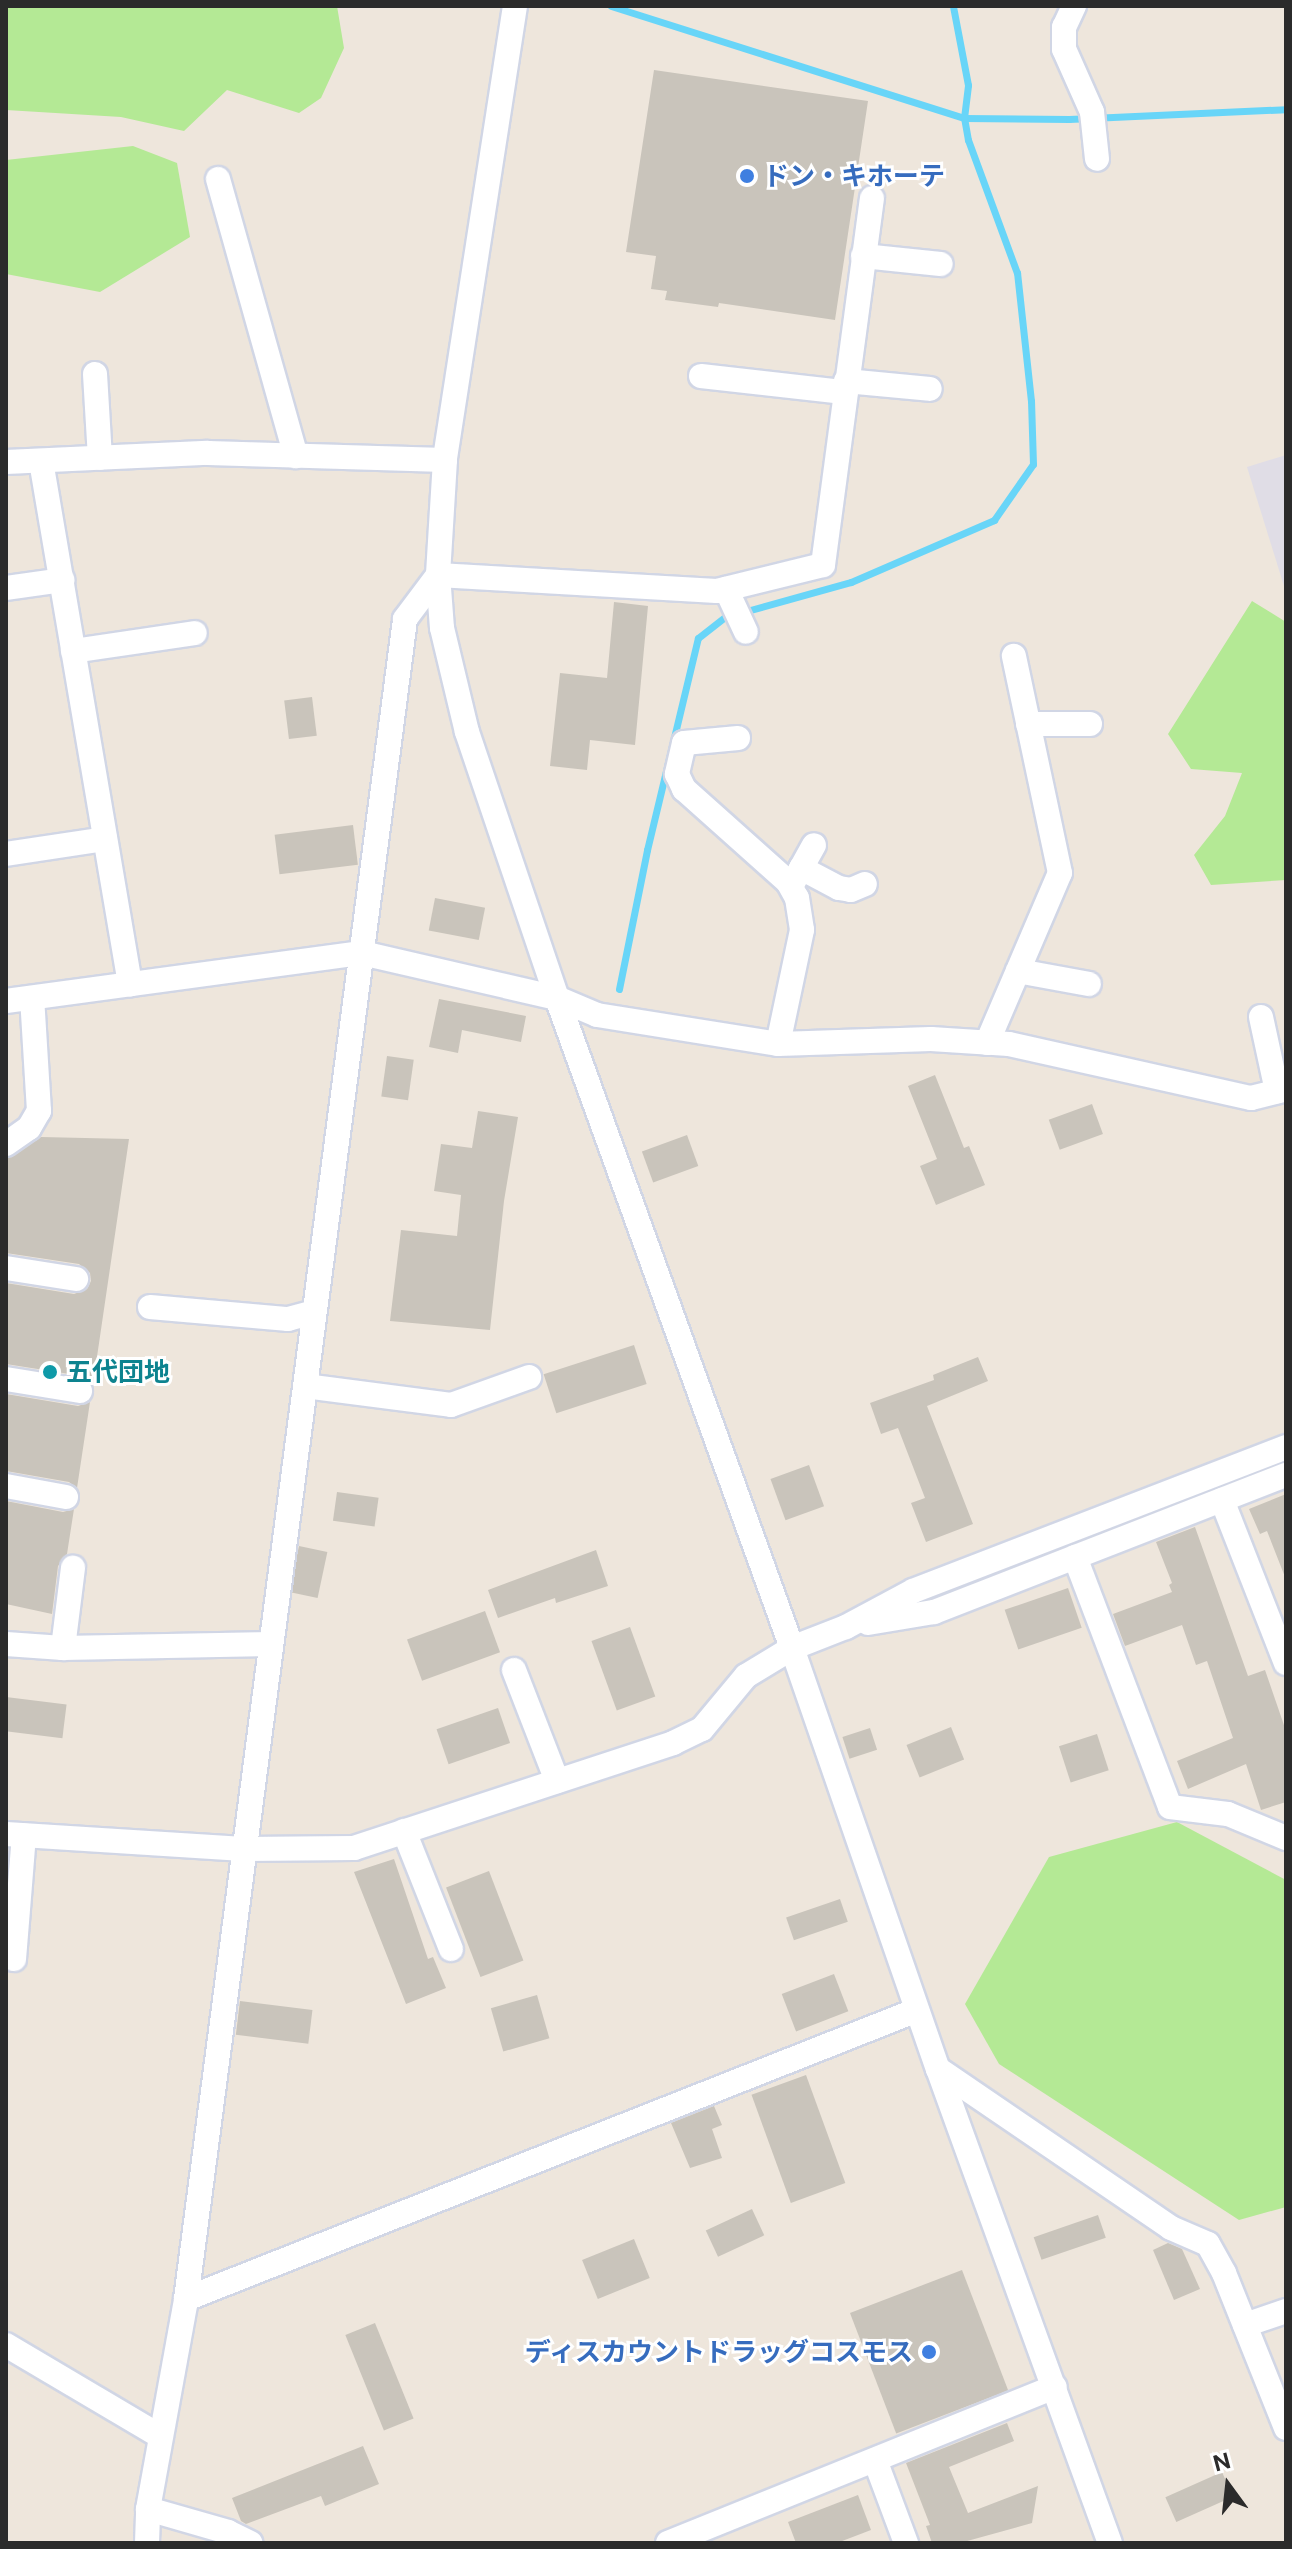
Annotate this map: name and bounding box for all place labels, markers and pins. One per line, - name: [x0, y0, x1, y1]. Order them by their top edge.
- place label: ドン・キホーテ: [763, 160, 945, 192]
- marker: ドン・キホーテ: [738, 167, 756, 185]
- place label: 五代団地: [66, 1356, 170, 1388]
- marker: 五代団地: [41, 1363, 59, 1381]
- place label: ディスカウントドラッグコスモス: [523, 2336, 913, 2368]
- marker: ディスカウントドラッグコスモス: [920, 2343, 938, 2361]

